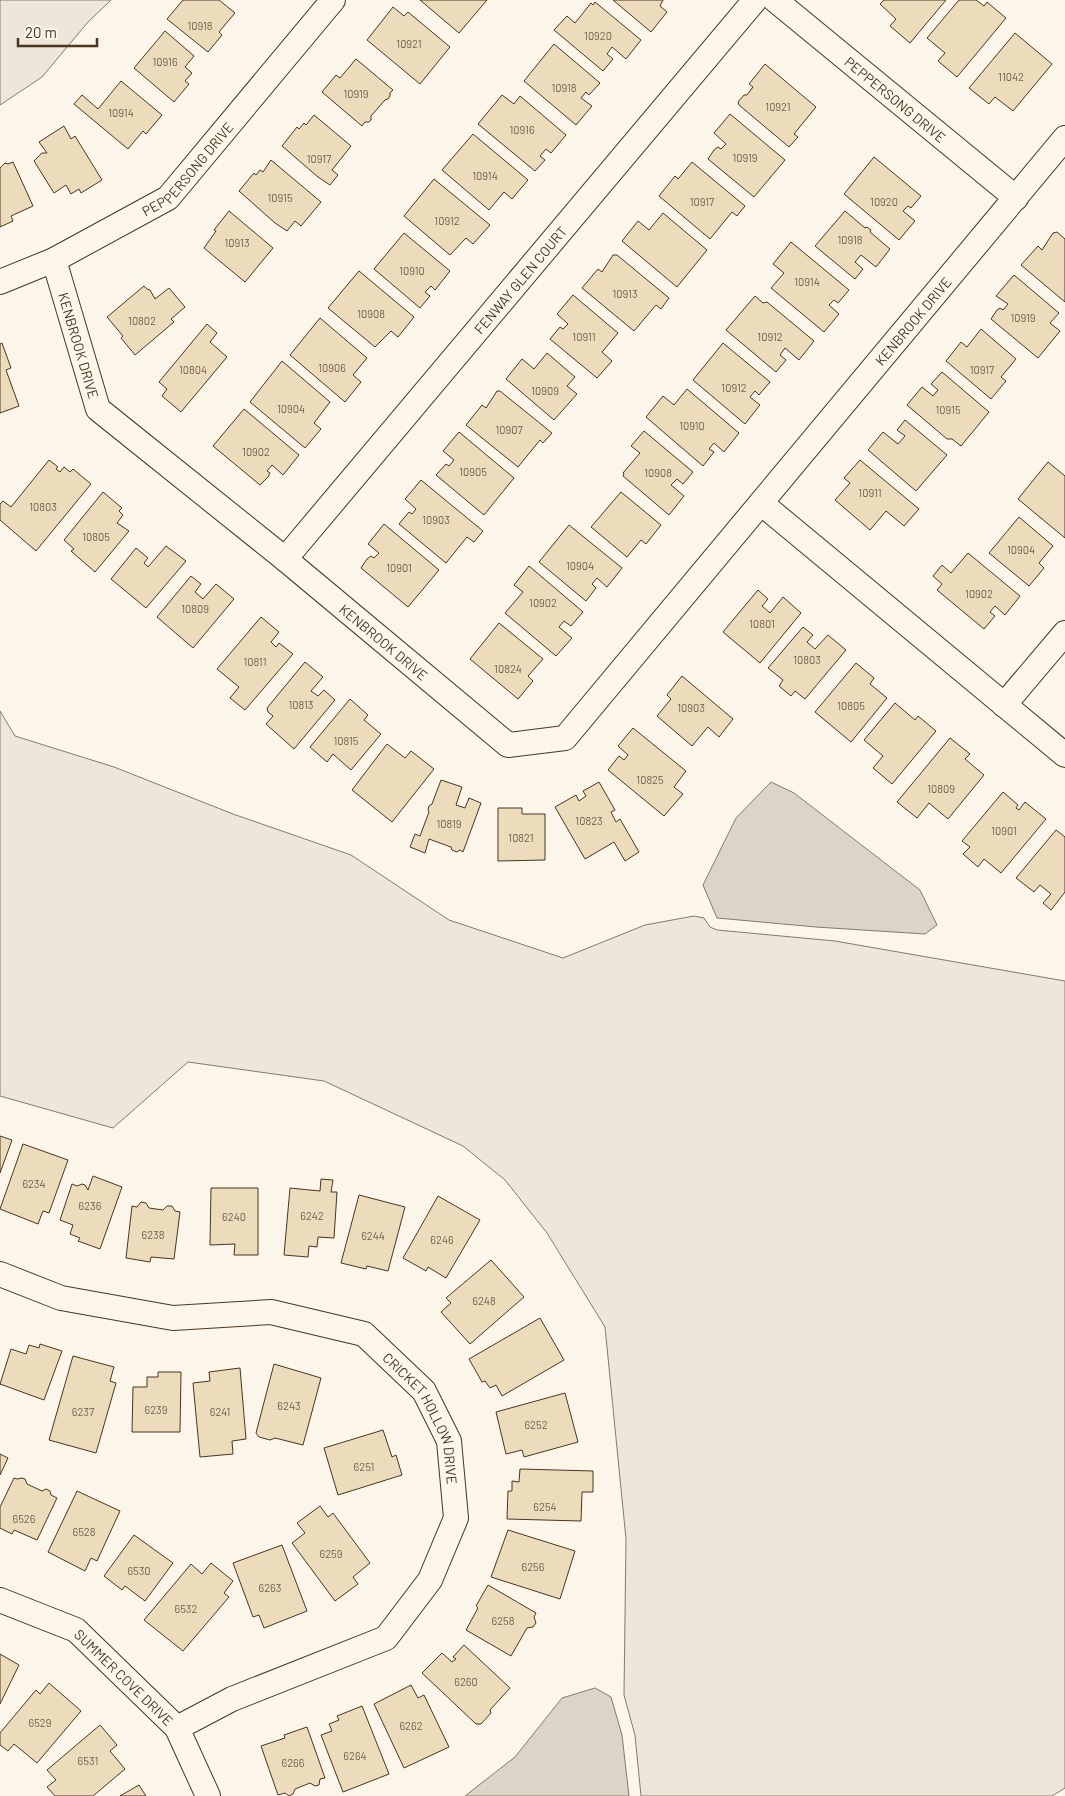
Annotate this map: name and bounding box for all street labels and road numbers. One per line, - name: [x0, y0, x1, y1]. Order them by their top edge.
- street label: PEPPERSONG DRIVE: [842, 53, 949, 145]
- street label: PEPPERSONG DRIVE: [139, 118, 236, 219]
- street label: FENWAY GLEN COURT: [470, 222, 570, 337]
- street label: KENBROOK DRIVE: [871, 273, 954, 368]
- street label: KENBROOK DRIVE: [55, 290, 103, 400]
- street label: KENBROOK DRIVE: [336, 600, 432, 683]
- street label: CRICKET HOLLOW DRIVE: [380, 1348, 461, 1485]
- street label: SUMMER COVE DRIVE: [71, 1625, 177, 1729]

